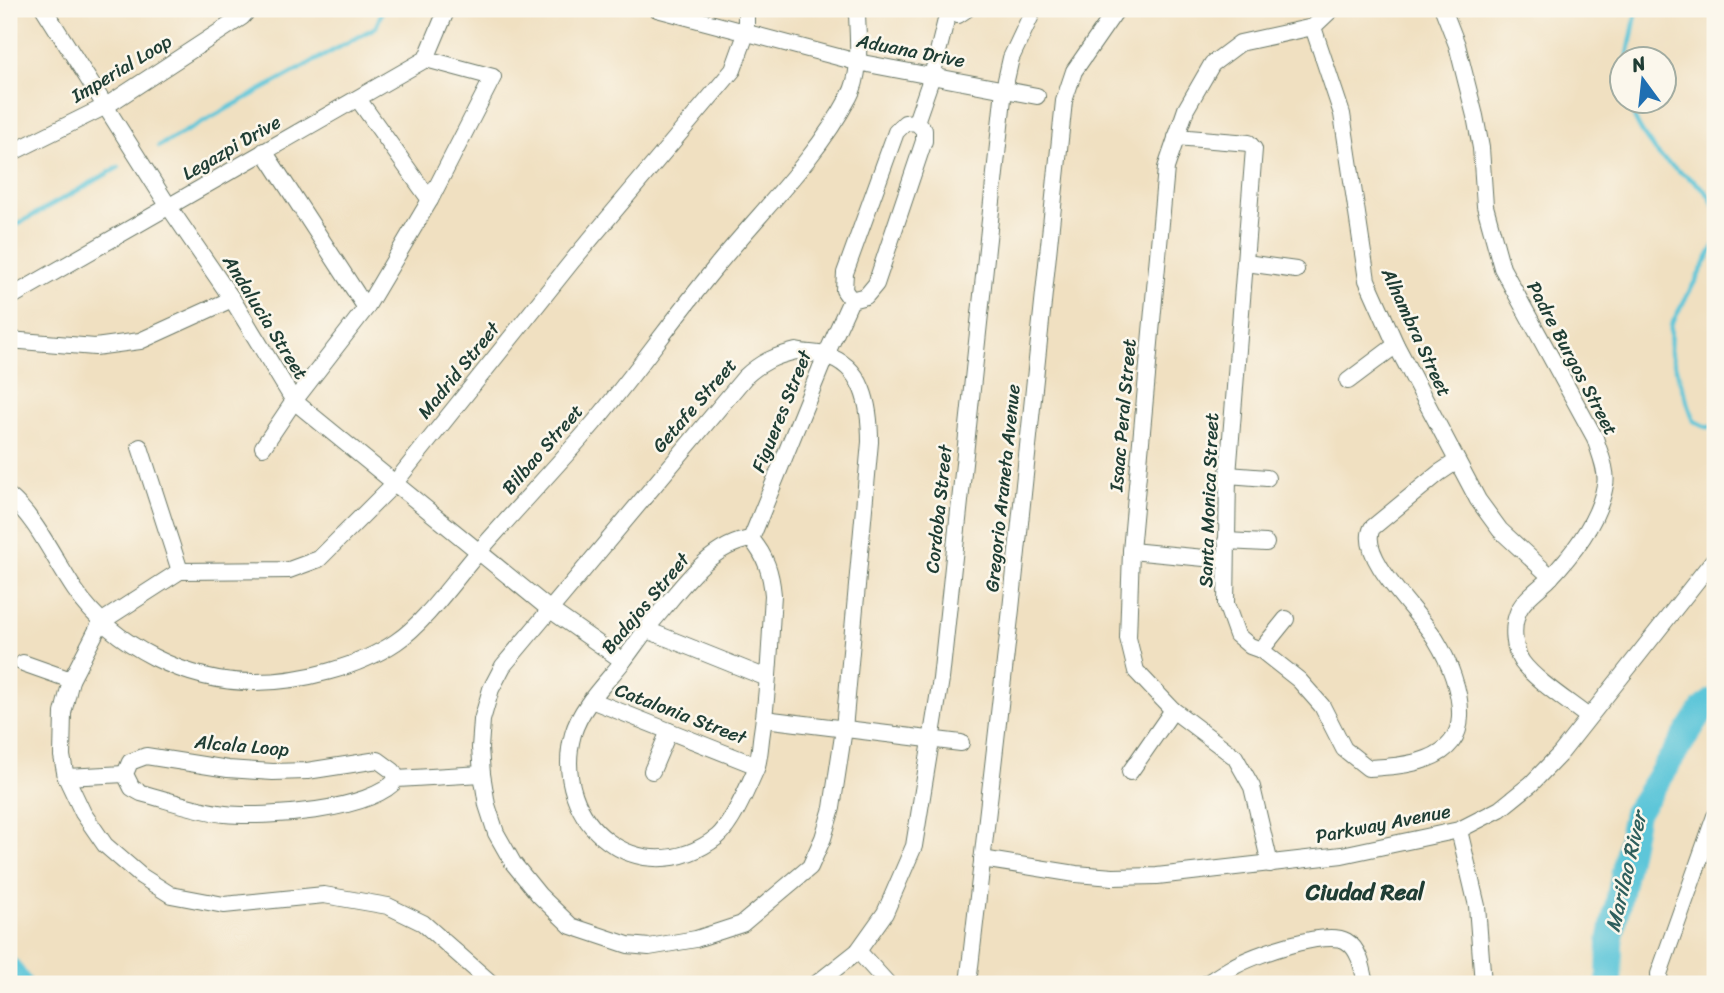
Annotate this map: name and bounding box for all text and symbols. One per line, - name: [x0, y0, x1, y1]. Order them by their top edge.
- street label: Aduana Drive: [853, 24, 968, 77]
- street label: Imperial Loop: [63, 25, 178, 112]
- north arrow: [1608, 46, 1678, 116]
- text: N: [1627, 46, 1650, 82]
- street label: Legazpi Drive: [175, 106, 287, 189]
- street label: Andalucia Street: [213, 247, 317, 386]
- street label: Alhambra Street: [1372, 261, 1461, 402]
- street label: Padre Burgos Street: [1518, 275, 1627, 442]
- street label: Madrid Street: [409, 313, 509, 426]
- street label: Isaac Peral Street: [1099, 337, 1146, 494]
- street label: Figueres Street: [742, 344, 822, 477]
- street label: Getafe Street: [644, 350, 745, 460]
- street label: Gregorio Araneta Avenue: [975, 382, 1030, 594]
- street label: Bilbao Street: [493, 396, 592, 502]
- street label: Santa Monica Street: [1189, 412, 1228, 588]
- street label: Cordoba Street: [915, 442, 962, 575]
- street label: Badajos Street: [593, 544, 699, 662]
- street label: Catalonia Street: [610, 673, 753, 754]
- street label: Alcala Loop: [192, 725, 291, 766]
- street label: Parkway Avenue: [1313, 794, 1454, 853]
- water label: Marilao River: [1594, 804, 1659, 936]
- district label: Ciudad Real: [1305, 872, 1426, 913]

